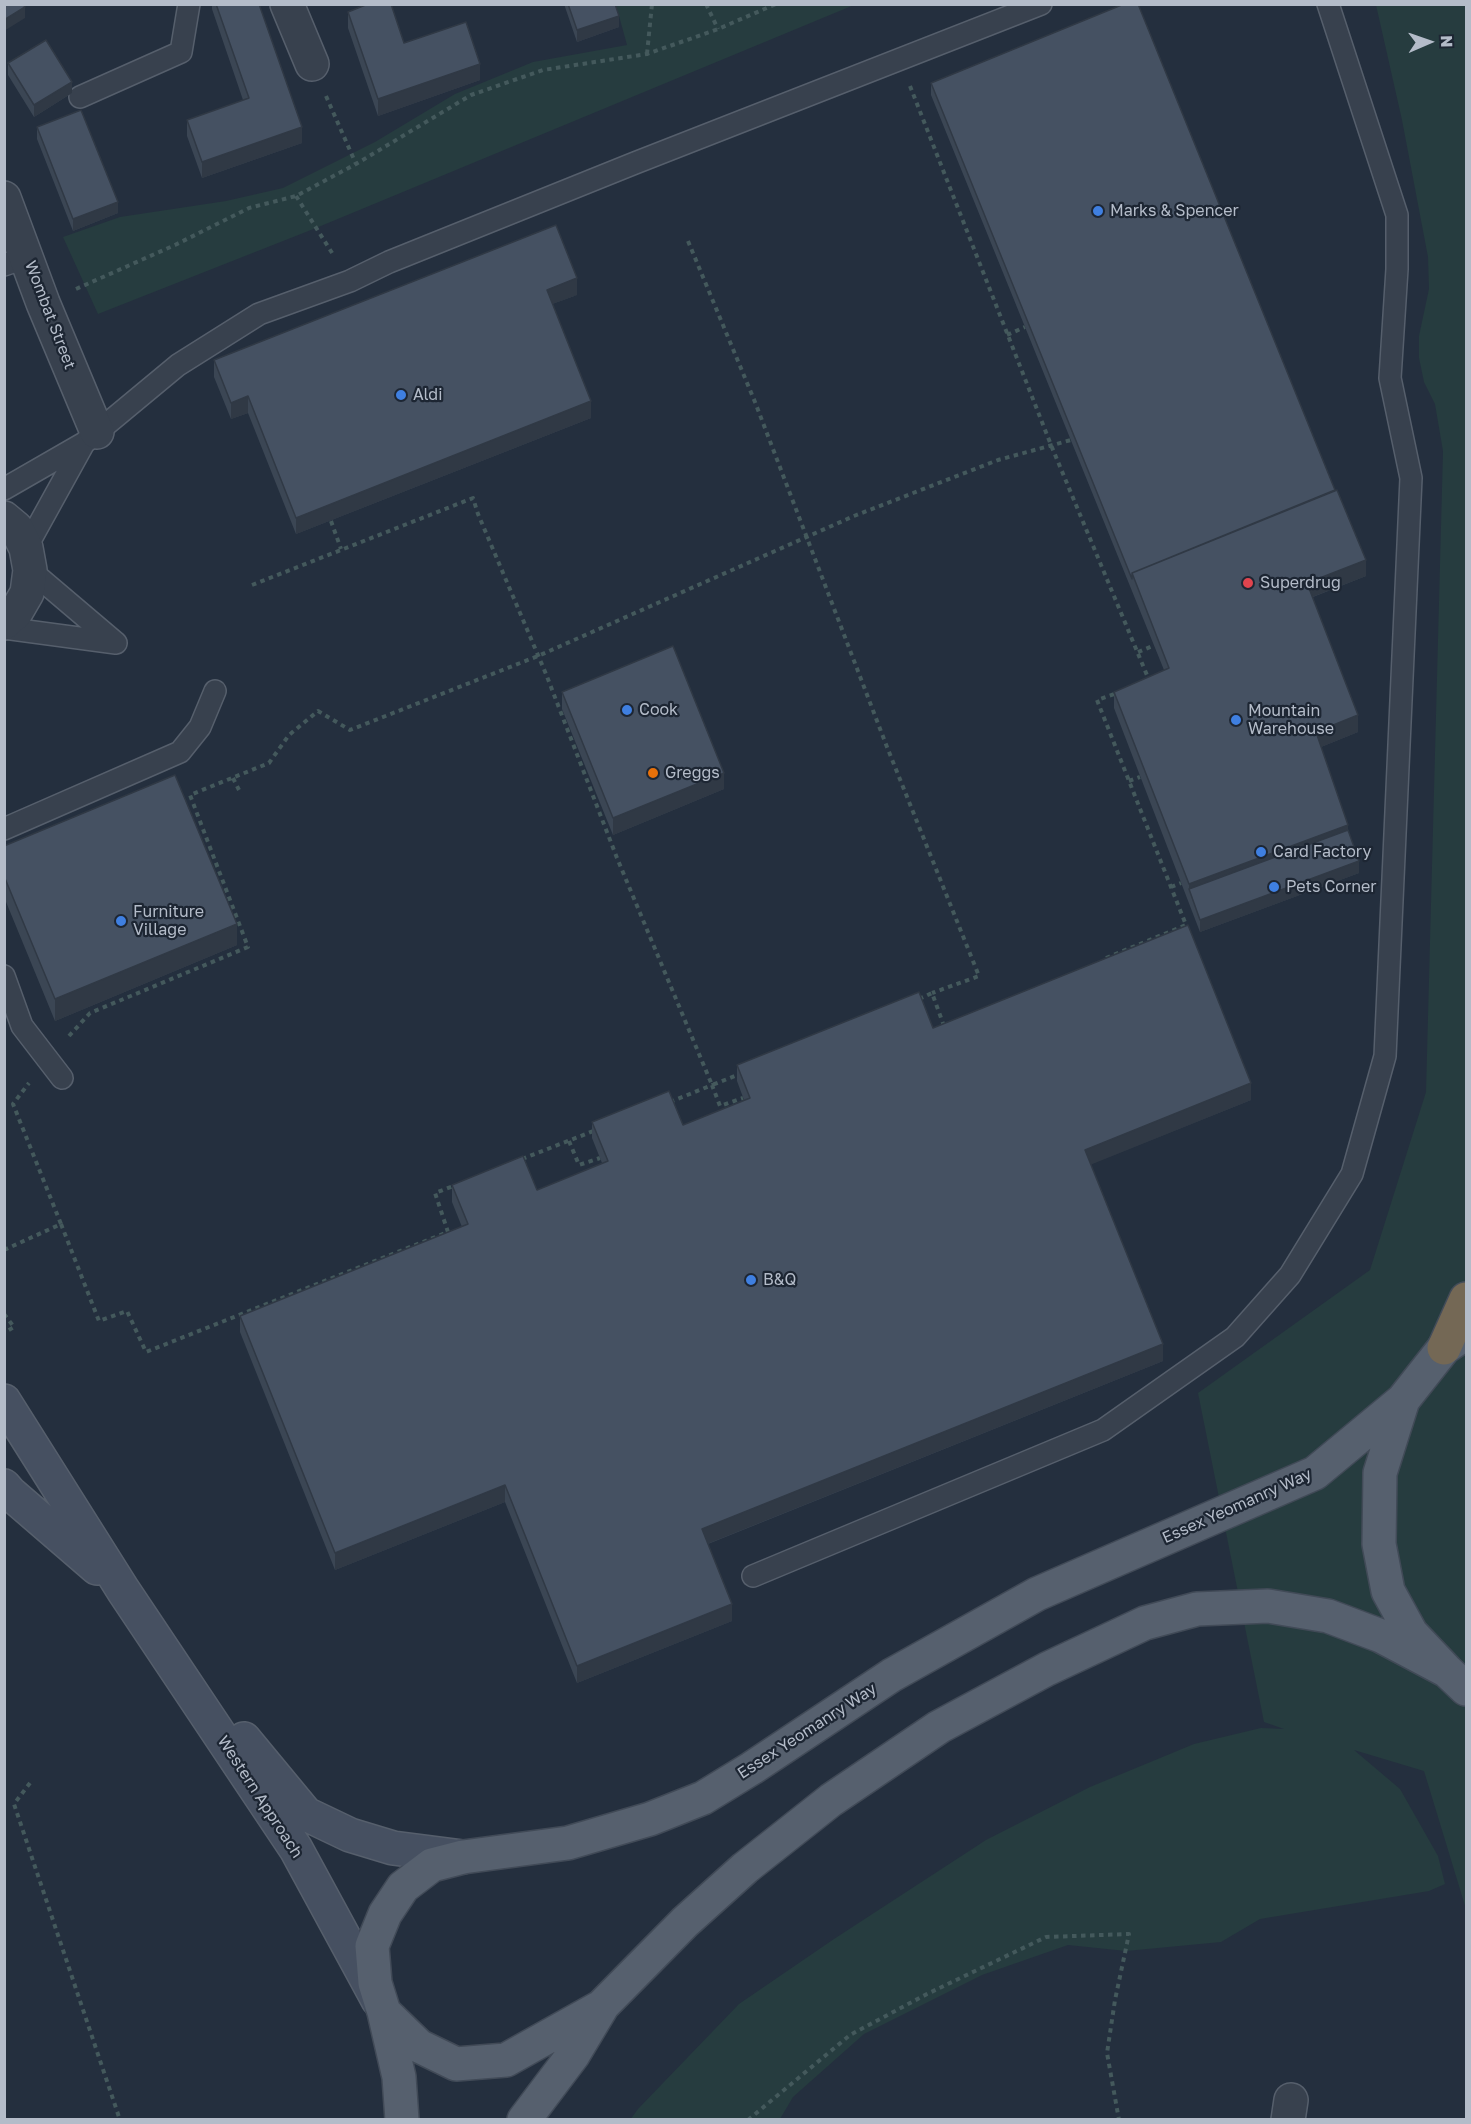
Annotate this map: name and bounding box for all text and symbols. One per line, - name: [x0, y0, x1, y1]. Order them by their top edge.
- north arrow: [1399, 12, 1459, 72]
- text: N: [1437, 35, 1457, 48]
- place label: Marks & Spencer: [1110, 201, 1239, 221]
- marker: Marks & Spencer: [1091, 204, 1105, 218]
- street label: Wombat Street: [20, 258, 80, 372]
- place label: Aldi: [413, 385, 442, 405]
- marker: Aldi: [394, 388, 408, 402]
- place label: Superdrug: [1260, 573, 1341, 593]
- marker: Superdrug: [1241, 576, 1255, 590]
- place label: Cook: [639, 700, 678, 720]
- place label: Mountain Warehouse: [1248, 701, 1334, 739]
- marker: Cook: [620, 703, 634, 717]
- marker: Mountain Warehouse: [1229, 713, 1243, 727]
- place label: Greggs: [665, 763, 720, 783]
- marker: Greggs: [646, 766, 660, 780]
- place label: Card Factory: [1273, 842, 1371, 862]
- marker: Card Factory: [1254, 845, 1268, 859]
- place label: Pets Corner: [1286, 877, 1377, 897]
- marker: Pets Corner: [1267, 880, 1281, 894]
- place label: Furniture Village: [133, 902, 204, 940]
- marker: Furniture Village: [114, 914, 128, 928]
- place label: B&Q: [763, 1270, 796, 1290]
- marker: B&Q: [744, 1273, 758, 1287]
- street label: Essex Yeomanry Way: [1159, 1464, 1315, 1548]
- street label: Essex Yeomanry Way: [734, 1679, 880, 1783]
- street label: Western Approach: [213, 1732, 307, 1862]

